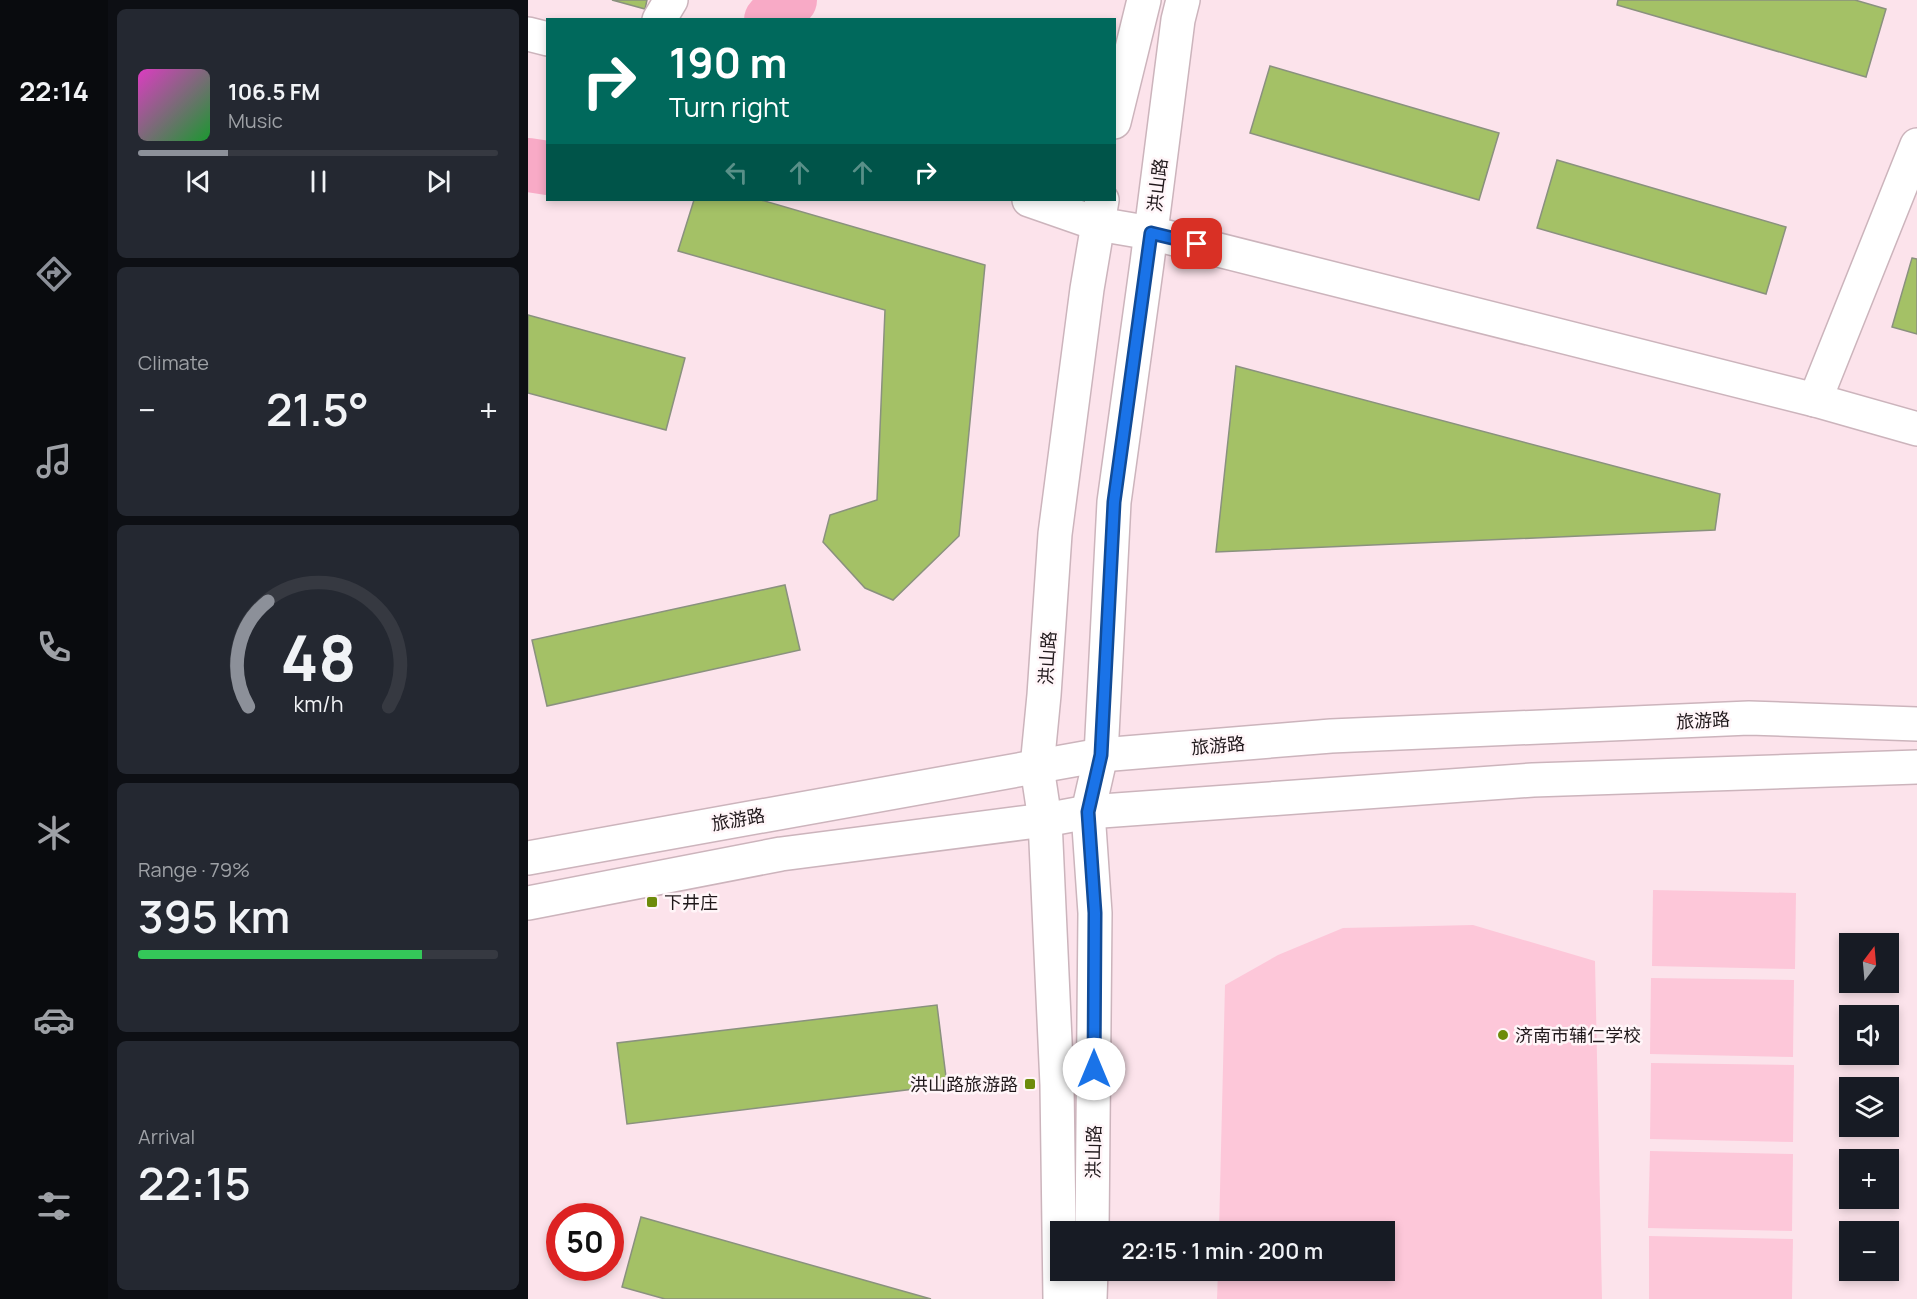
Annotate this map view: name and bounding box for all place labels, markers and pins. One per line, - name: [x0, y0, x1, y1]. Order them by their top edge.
- pin: [1171, 218, 1222, 269]
- place label: 下井庄: [664, 890, 718, 914]
- marker: 下井庄: [645, 895, 659, 909]
- place label: 济南市辅仁学校: [1515, 1023, 1641, 1047]
- marker: 济南市辅仁学校: [1496, 1028, 1510, 1042]
- place label: 洪山路旅游路: [910, 1072, 1018, 1096]
- marker: 洪山路旅游路: [1023, 1077, 1037, 1091]

